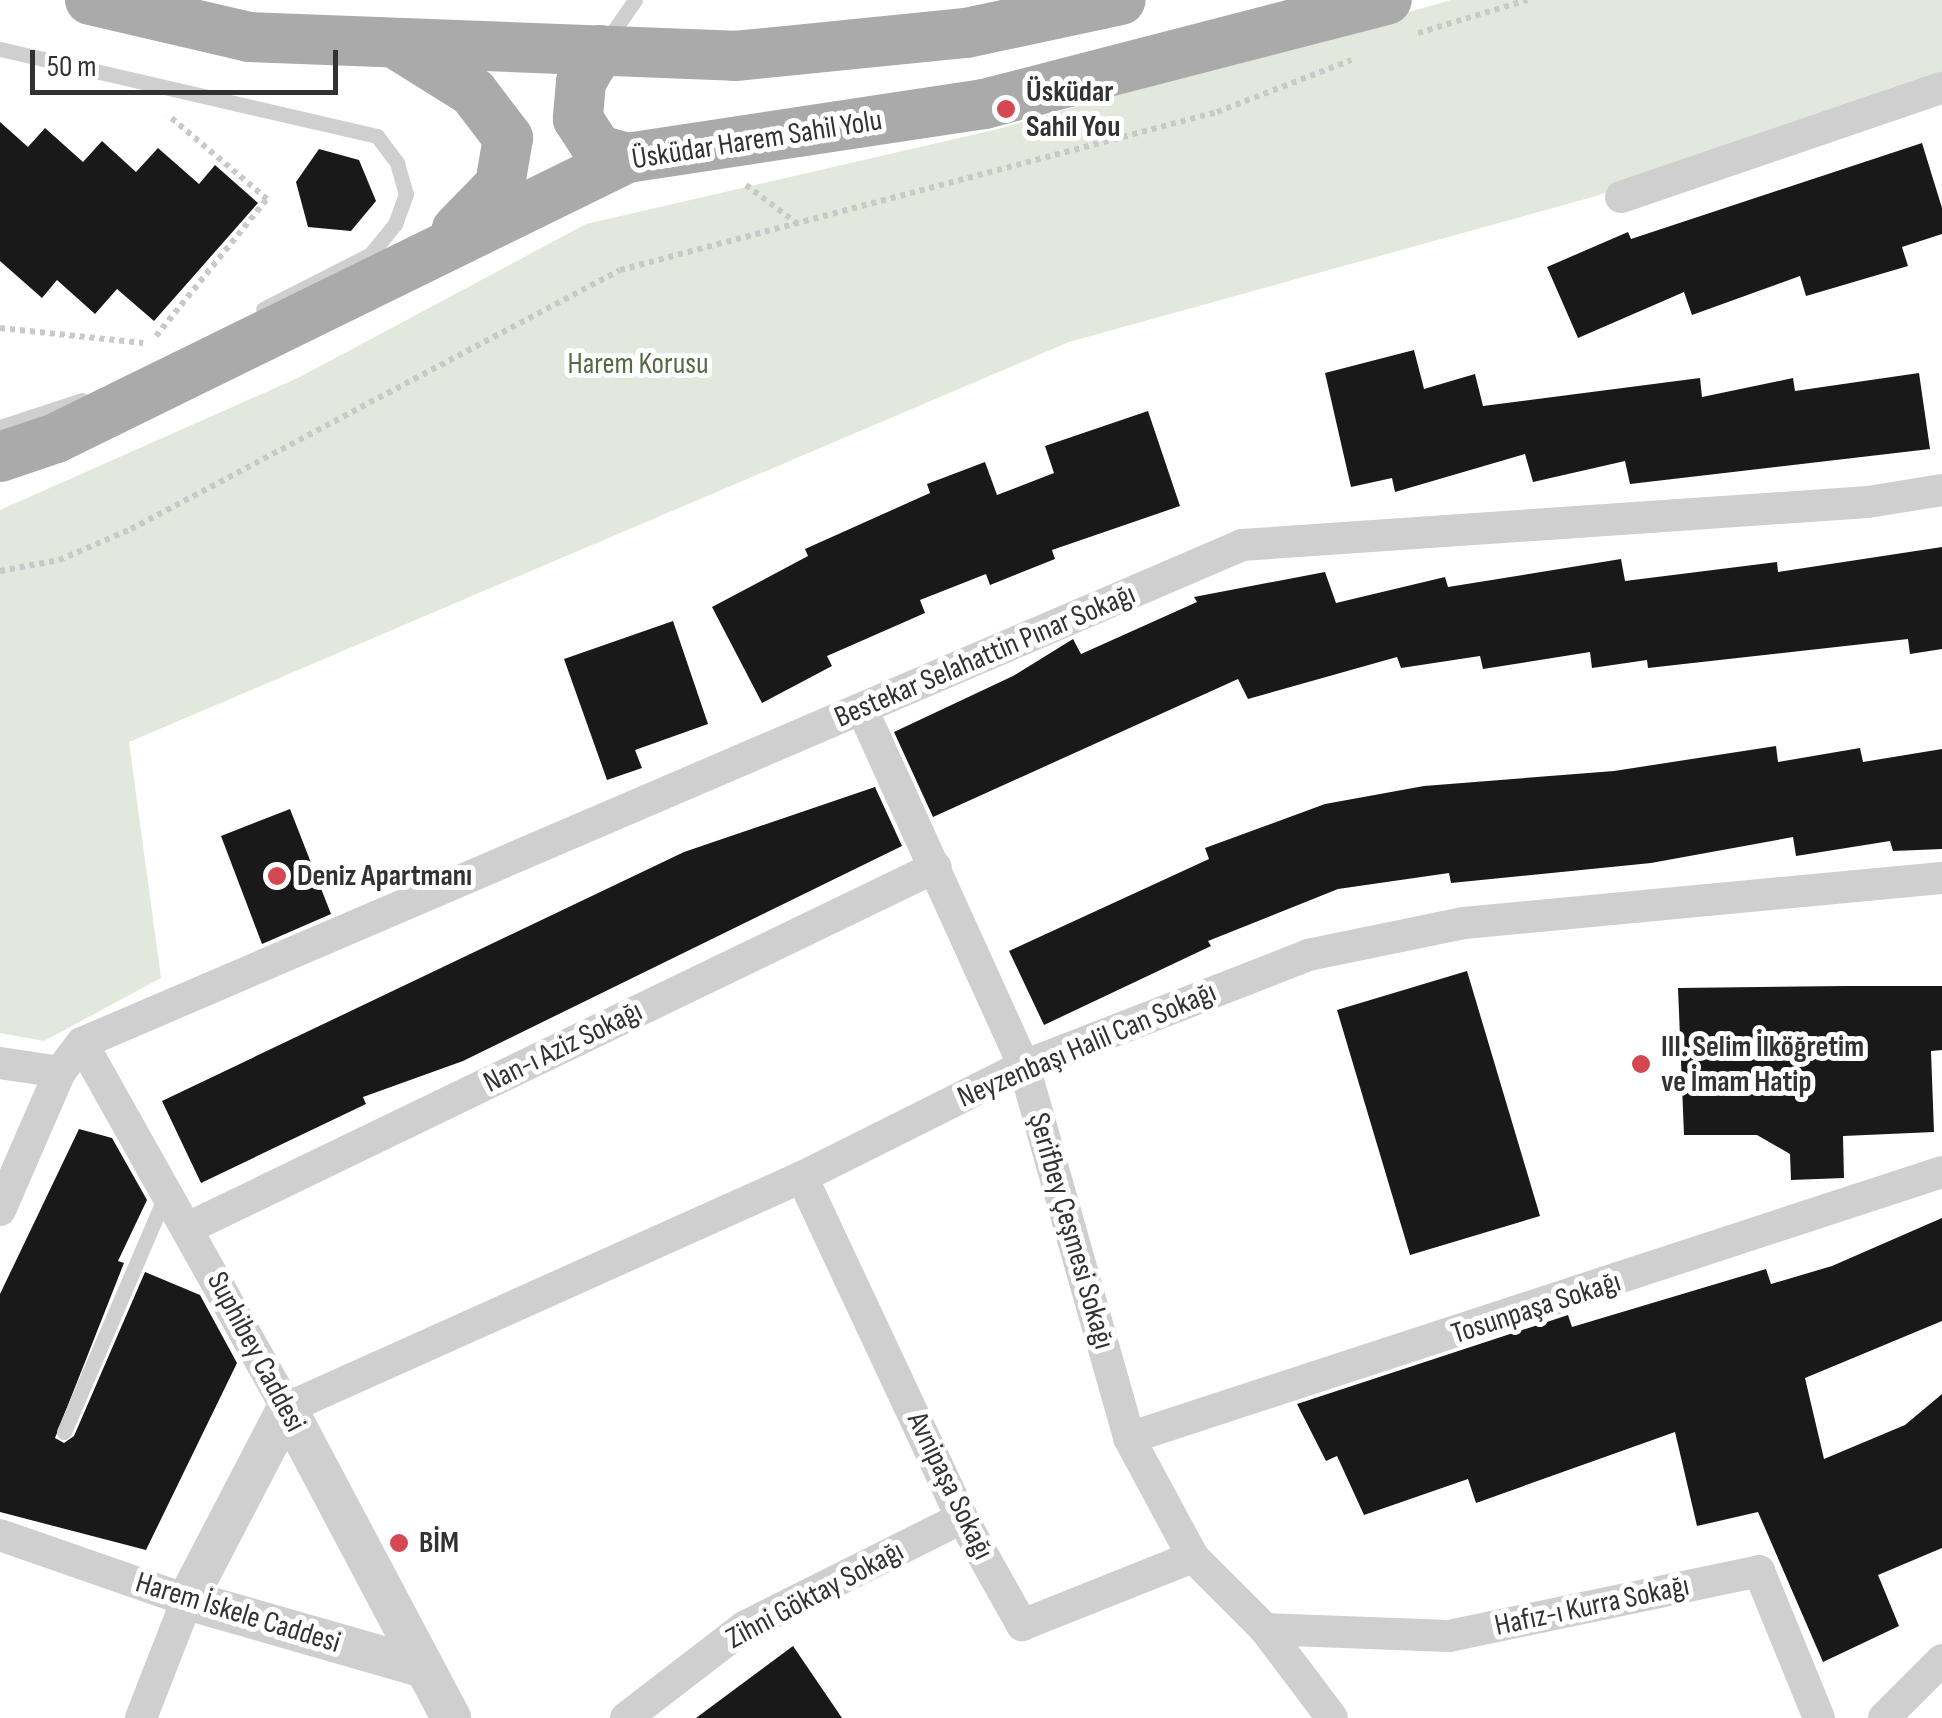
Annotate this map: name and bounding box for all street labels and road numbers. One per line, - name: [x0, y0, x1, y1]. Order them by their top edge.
- street label: Üsküdar Harem Sahil Yolu: [629, 102, 885, 178]
- street label: Bestekar Selahattin Pınar Sokağı: [829, 576, 1141, 736]
- street label: Neyzenbaşı Halil Can Sokağı: [952, 974, 1222, 1116]
- street label: Nan-ı Aziz Sokağı: [478, 993, 648, 1101]
- street label: Şerifbey Çeşmesi Sokağı: [1020, 1109, 1122, 1353]
- street label: Tosunpaşa Sokağı: [1447, 1264, 1625, 1352]
- street label: Suphibey Caddesi: [199, 1266, 313, 1438]
- street label: Avnipaşa Sokağı: [899, 1407, 1001, 1565]
- street label: Zihni Göktay Sokağı: [720, 1533, 910, 1657]
- street label: Harem İskele Caddesi: [131, 1565, 345, 1661]
- street label: Hafız-ı Kurra Sokağı: [1492, 1568, 1692, 1644]

